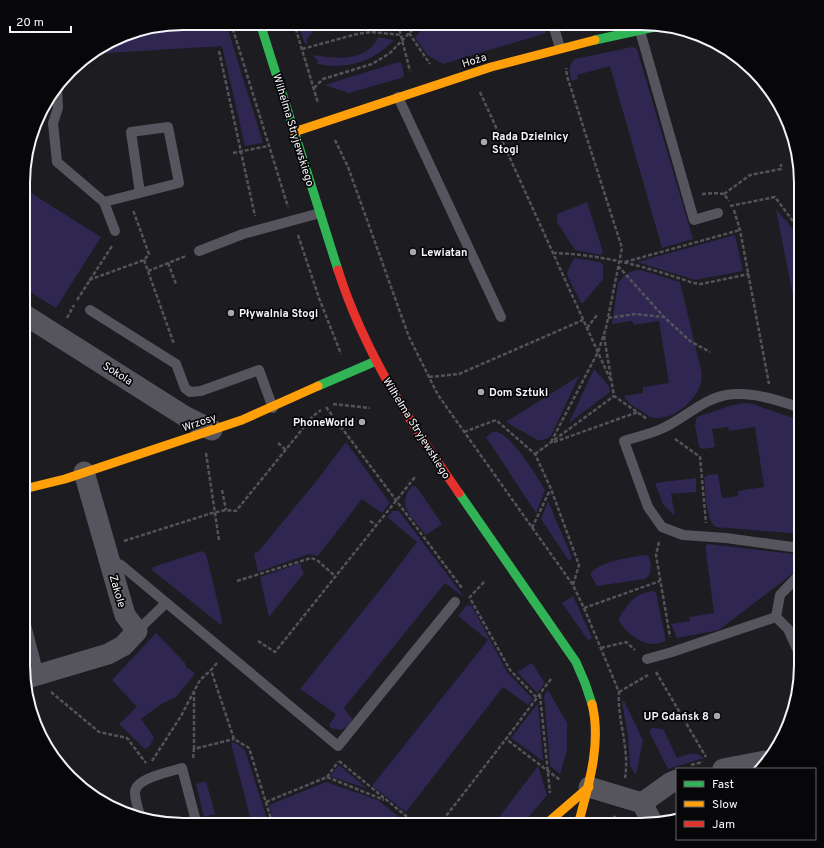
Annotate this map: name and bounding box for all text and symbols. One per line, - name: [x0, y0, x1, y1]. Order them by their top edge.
- scale bar: [10, 8, 71, 34]
- text: 20 m: [16, 15, 44, 31]
- street label: Hoża: [460, 51, 489, 71]
- street label: Wilhelma Stryjewskiego: [269, 72, 317, 188]
- place label: Rada Dzielnicy Stogi: [492, 130, 569, 157]
- marker: Rada Dzielnicy Stogi: [479, 137, 489, 147]
- place label: Lewiatan: [421, 246, 468, 260]
- marker: Lewiatan: [408, 247, 418, 257]
- place label: Pływalnia Stogi: [239, 307, 318, 321]
- marker: Pływalnia Stogi: [226, 308, 236, 318]
- street label: Sokola: [100, 359, 135, 389]
- street label: Wilhelma Stryjewskiego: [379, 375, 453, 482]
- place label: Dom Sztuki: [489, 386, 548, 400]
- marker: Dom Sztuki: [476, 387, 486, 397]
- street label: Wrzosy: [180, 411, 218, 435]
- place label: PhoneWorld: [293, 416, 354, 430]
- marker: PhoneWorld: [357, 417, 367, 427]
- street label: Zakole: [106, 573, 128, 609]
- place label: UP Gdańsk 8: [644, 710, 709, 724]
- marker: UP Gdańsk 8: [712, 711, 722, 721]
- legend: [676, 768, 816, 840]
- text: Fast: [712, 777, 734, 793]
- text: Slow: [712, 797, 738, 813]
- text: Jam: [712, 817, 735, 833]

